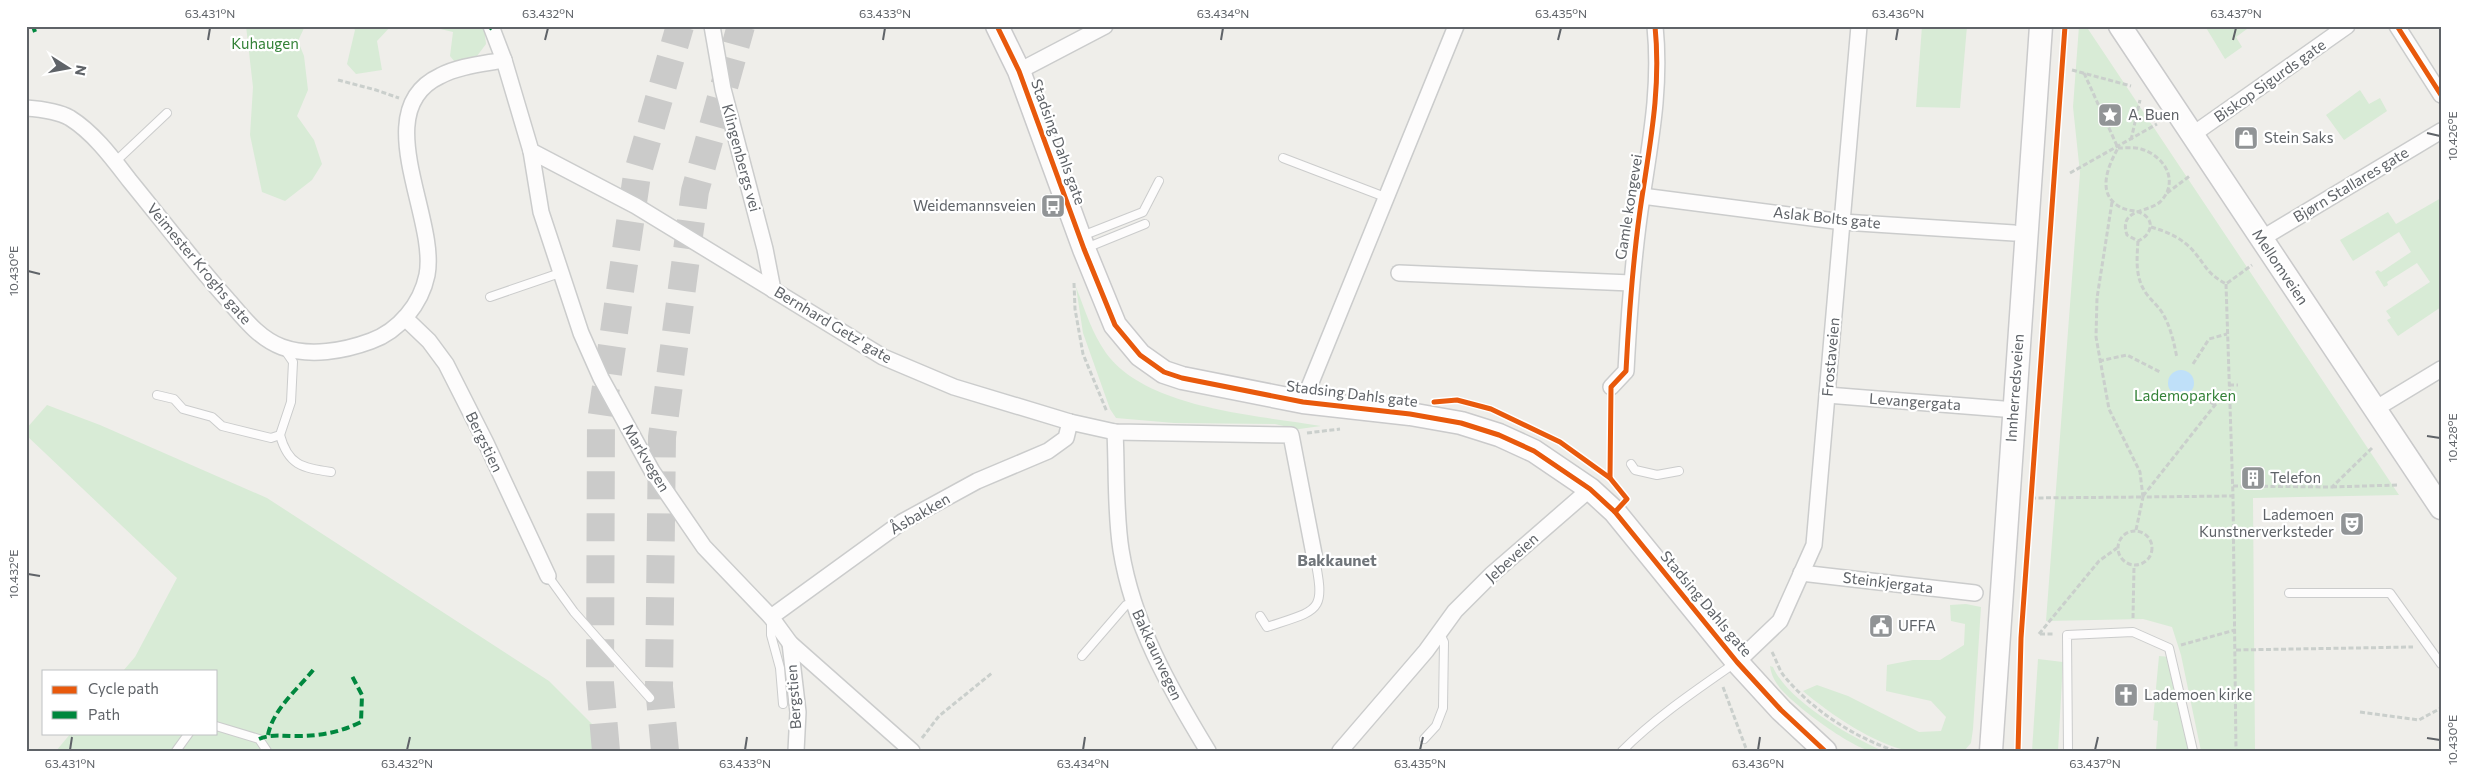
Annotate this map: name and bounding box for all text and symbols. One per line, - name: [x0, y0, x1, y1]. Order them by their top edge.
- text: 63.431°N: [185, 6, 235, 20]
- text: 63.432°N: [522, 6, 574, 20]
- text: 63.433°N: [859, 6, 911, 20]
- text: 63.434°N: [1197, 6, 1249, 20]
- text: 63.435°N: [1535, 6, 1587, 20]
- text: 63.436°N: [1872, 6, 1924, 20]
- text: 63.437°N: [2210, 6, 2262, 20]
- park label: Kuhaugen: [231, 34, 299, 52]
- street label: Biskop Sigurds gate: [2210, 35, 2329, 125]
- north arrow: [42, 42, 92, 92]
- text: N: [72, 64, 91, 77]
- street label: Stadsing Dahls gate: [1028, 76, 1090, 207]
- street label: Klingenbergs vei: [719, 102, 765, 213]
- place icon: A. Buen: [2097, 102, 2123, 128]
- place label: A. Buen: [2128, 105, 2179, 123]
- text: 10.426°E: [2445, 111, 2459, 161]
- shop icon: Stein Saks: [2233, 125, 2259, 151]
- place label: Stein Saks: [2264, 128, 2334, 146]
- street label: Bjørn Stallares gate: [2290, 143, 2411, 226]
- street label: Gamle kongevei: [1611, 153, 1645, 261]
- bus stop icon: Weidemannsveien: [1040, 193, 1066, 219]
- place label: Weidemannsveien: [913, 196, 1036, 214]
- street label: Veimester Kroghs gate: [144, 199, 256, 328]
- street label: Aslak Bolts gate: [1772, 202, 1882, 232]
- street label: Mellomveien: [2249, 225, 2313, 308]
- text: 10.430°E: [6, 246, 20, 296]
- street label: Bernhard Getz' gate: [771, 282, 896, 366]
- street label: Frostaveien: [1818, 317, 1842, 397]
- street label: Innherredsveien: [2001, 333, 2027, 443]
- street label: Stadsing Dahls gate: [1285, 376, 1419, 410]
- park label: Lademoparken: [2134, 386, 2236, 404]
- street label: Levangergata: [1869, 389, 1962, 413]
- street label: Bergstien: [463, 408, 507, 475]
- text: 10.428°E: [2445, 413, 2459, 463]
- street label: Markvegen: [620, 420, 674, 495]
- building icon: Telefon: [2240, 465, 2266, 491]
- place label: Telefon: [2270, 468, 2321, 486]
- street label: Åsbakken: [886, 488, 953, 538]
- place label: Lademoen Kunstnerverksteder: [2199, 505, 2334, 540]
- theatre icon: Lademoen Kunstnerverksteder: [2339, 511, 2365, 537]
- street label: Jebeveien: [1481, 529, 1541, 586]
- street label: Stadsing Dahls gate: [1657, 547, 1756, 660]
- text: 10.432°E: [6, 550, 20, 598]
- district label: Bakkaunet: [1297, 550, 1377, 569]
- street label: Steinkjergata: [1842, 568, 1934, 596]
- street label: Bakkaunvegen: [1129, 606, 1187, 703]
- public building icon: UFFA: [1868, 613, 1894, 639]
- place label: UFFA: [1898, 616, 1936, 634]
- street label: Bergstien: [782, 664, 804, 730]
- legend: [42, 670, 218, 734]
- text: Cycle path: [88, 679, 159, 697]
- church icon: Lademoen kirke: [2113, 682, 2139, 708]
- place label: Lademoen kirke: [2144, 685, 2252, 703]
- text: Path: [88, 705, 120, 723]
- text: 10.430°E: [2445, 715, 2459, 765]
- text: 63.431°N: [45, 756, 95, 770]
- text: 63.432°N: [381, 756, 433, 770]
- text: 63.433°N: [719, 756, 771, 770]
- text: 63.434°N: [1057, 756, 1109, 770]
- text: 63.435°N: [1394, 756, 1446, 770]
- text: 63.436°N: [1732, 756, 1784, 770]
- text: 63.437°N: [2069, 756, 2121, 770]

